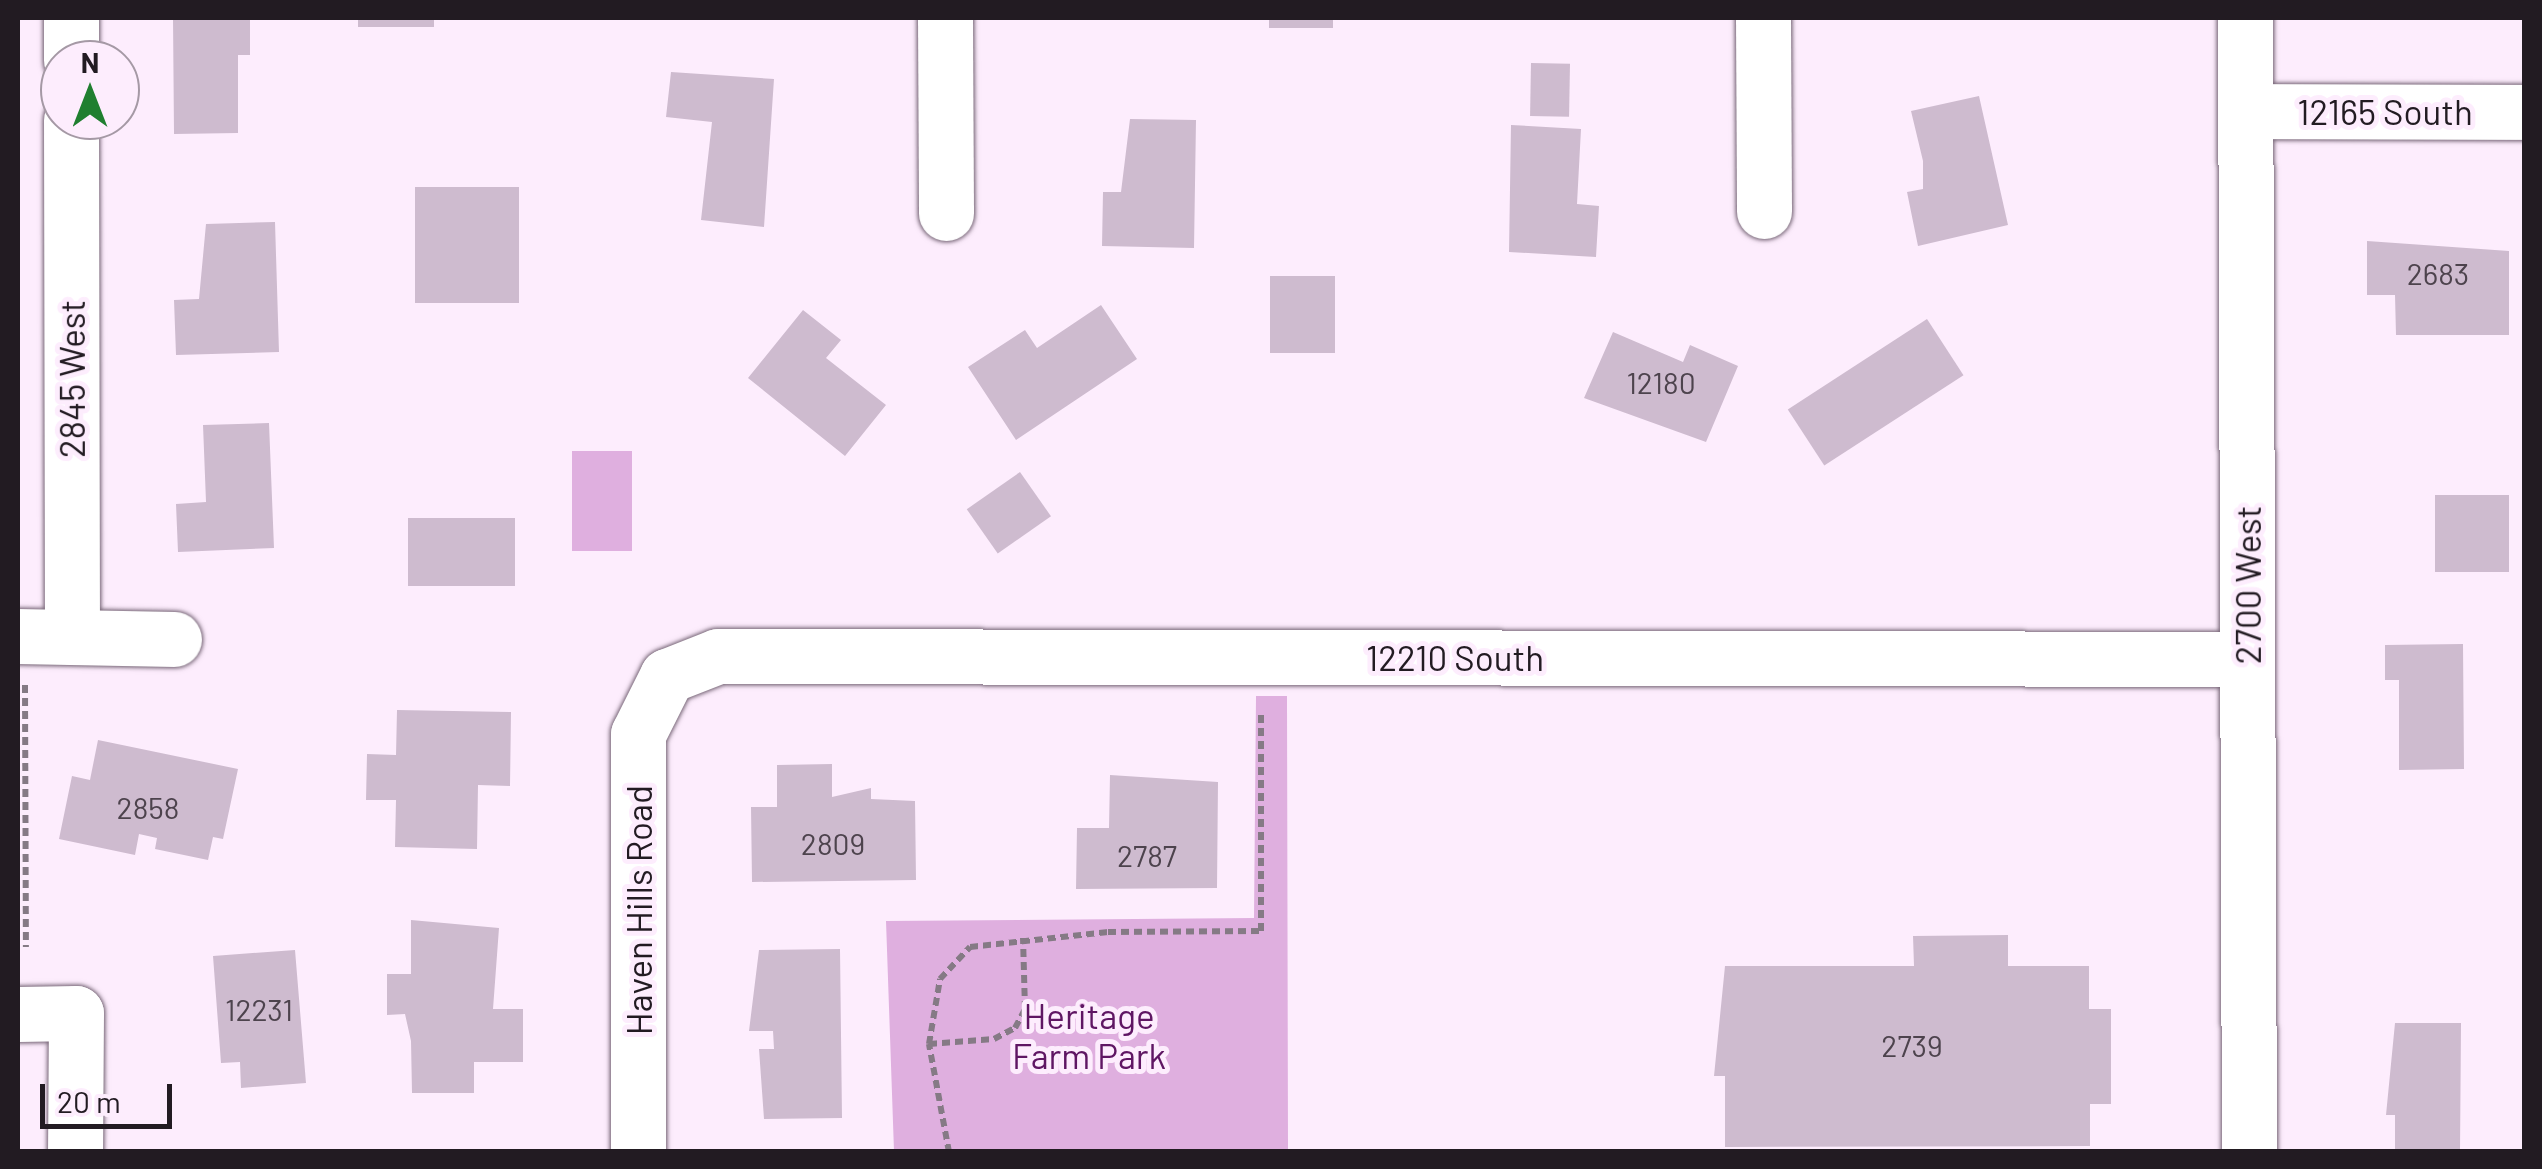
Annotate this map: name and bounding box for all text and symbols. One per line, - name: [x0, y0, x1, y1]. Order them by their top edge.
- north arrow: [40, 40, 140, 140]
- text: N: [81, 45, 99, 79]
- street label: 12165 South: [2297, 90, 2473, 132]
- house number: 2683: [2407, 255, 2469, 291]
- street label: 2845 West: [50, 300, 92, 458]
- house number: 12180: [1626, 364, 1696, 400]
- street label: 2700 West: [2226, 506, 2268, 664]
- street label: 12210 South: [1366, 636, 1544, 678]
- street label: Haven Hills Road: [617, 785, 659, 1035]
- house number: 2858: [117, 789, 179, 825]
- house number: 2809: [801, 825, 865, 861]
- house number: 2787: [1117, 837, 1177, 873]
- house number: 12231: [225, 991, 293, 1027]
- park label: Heritage Farm Park: [1012, 994, 1166, 1076]
- house number: 2739: [1881, 1027, 1943, 1063]
- scale bar: [45, 1064, 178, 1126]
- text: 20 m: [57, 1083, 121, 1119]

